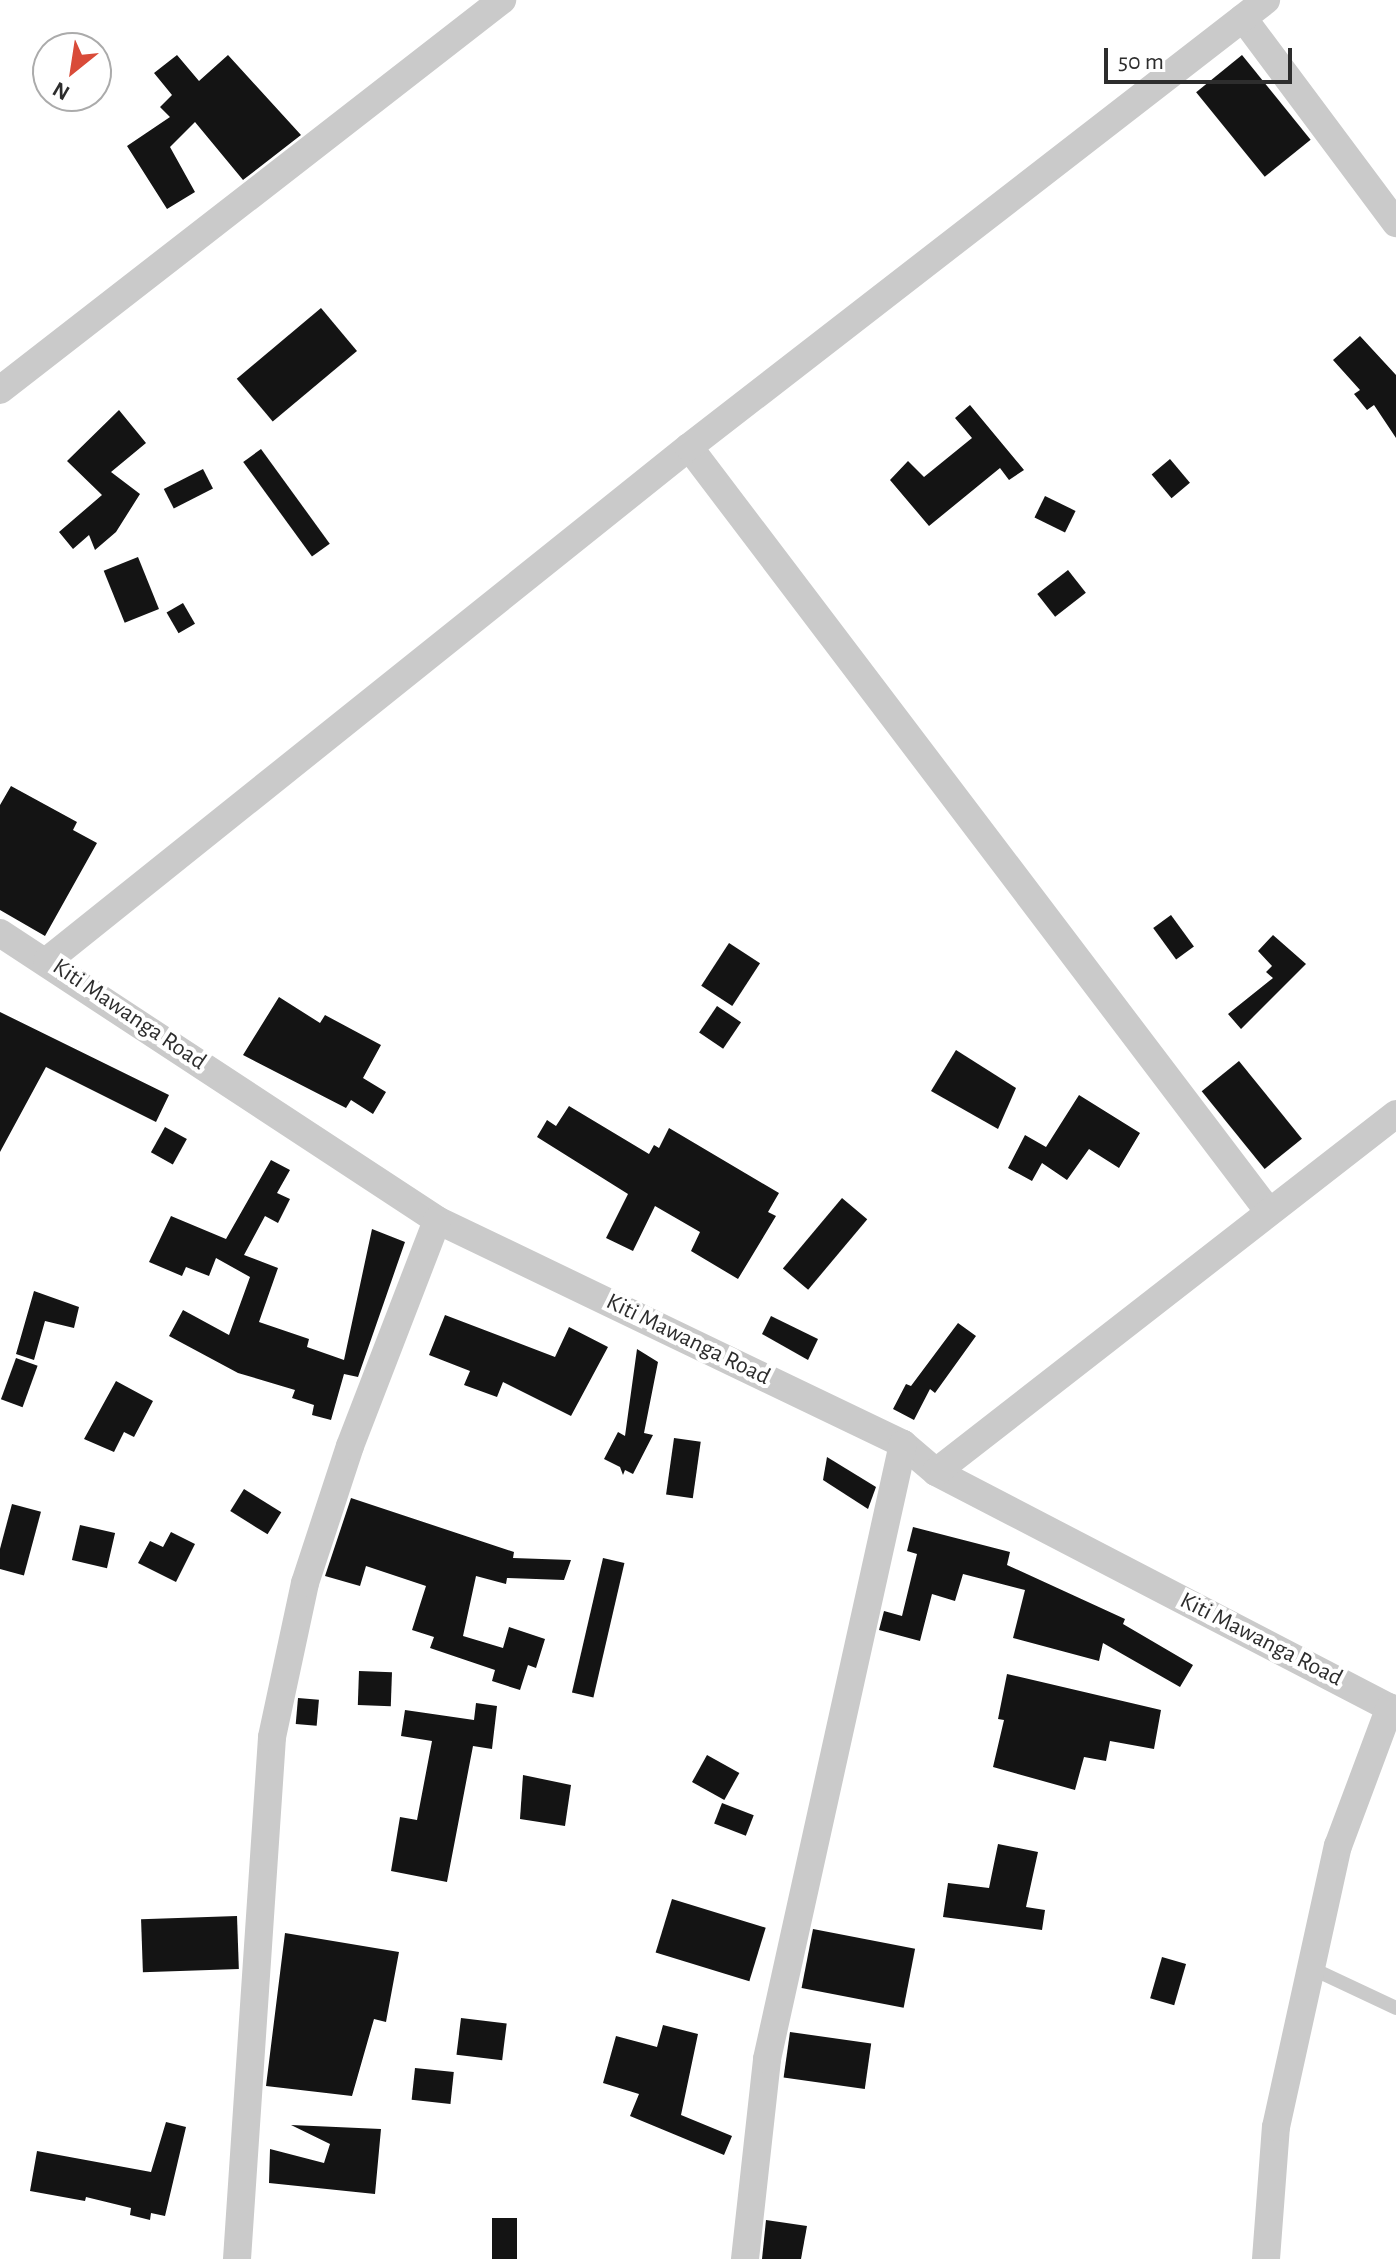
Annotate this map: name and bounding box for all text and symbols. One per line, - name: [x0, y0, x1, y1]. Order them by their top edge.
- north arrow: [32, 32, 112, 112]
- scale bar: [1108, 32, 1296, 82]
- text: 50 m: [1118, 50, 1164, 74]
- text: N: [49, 78, 73, 104]
- street label: Kiti Mawanga Road: [47, 953, 211, 1077]
- street label: Kiti Mawanga Road: [601, 1288, 775, 1392]
- street label: Kiti Mawanga Road: [1175, 1587, 1347, 1693]

